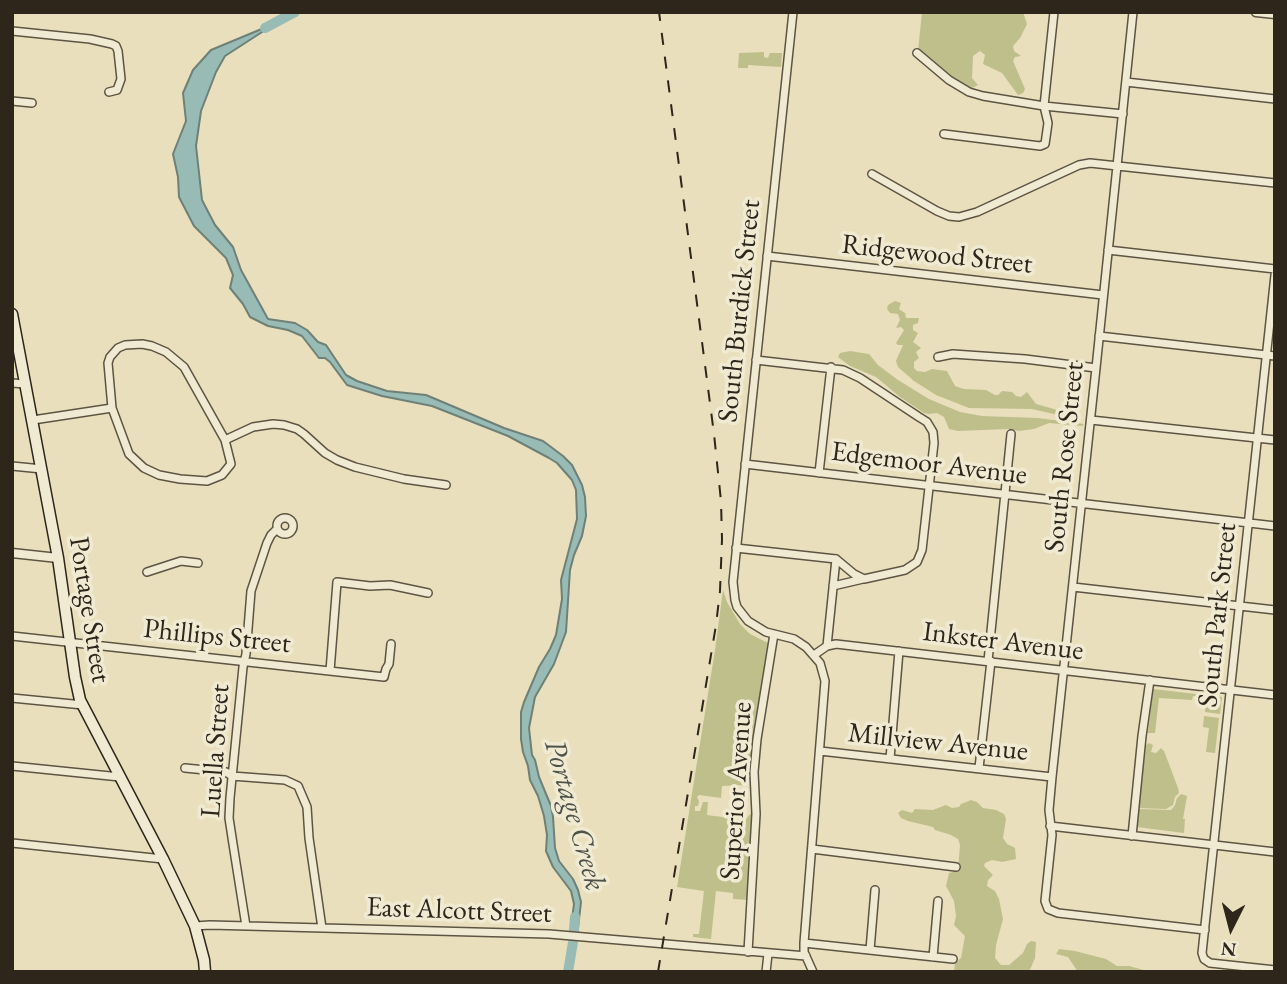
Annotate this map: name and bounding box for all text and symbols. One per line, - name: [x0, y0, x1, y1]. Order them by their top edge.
- street label: South Burdick Street: [712, 198, 768, 424]
- street label: Ridgewood Street: [840, 228, 1034, 282]
- street label: South Rose Street: [1038, 360, 1092, 554]
- street label: Edgemoor Avenue: [829, 435, 1029, 493]
- street label: South Park Street: [1192, 521, 1244, 709]
- street label: Portage Street: [61, 535, 117, 685]
- street label: Phillips Street: [142, 613, 292, 661]
- street label: Inkster Avenue: [921, 615, 1085, 669]
- street label: Luella Street: [195, 683, 237, 819]
- street label: Superior Avenue: [714, 701, 760, 881]
- street label: Millview Avenue: [846, 717, 1030, 769]
- water label: Portage Creek: [535, 735, 613, 895]
- street label: East Alcott Street: [366, 891, 552, 931]
- north arrow: [1196, 893, 1266, 963]
- text: N: [1220, 936, 1238, 963]

